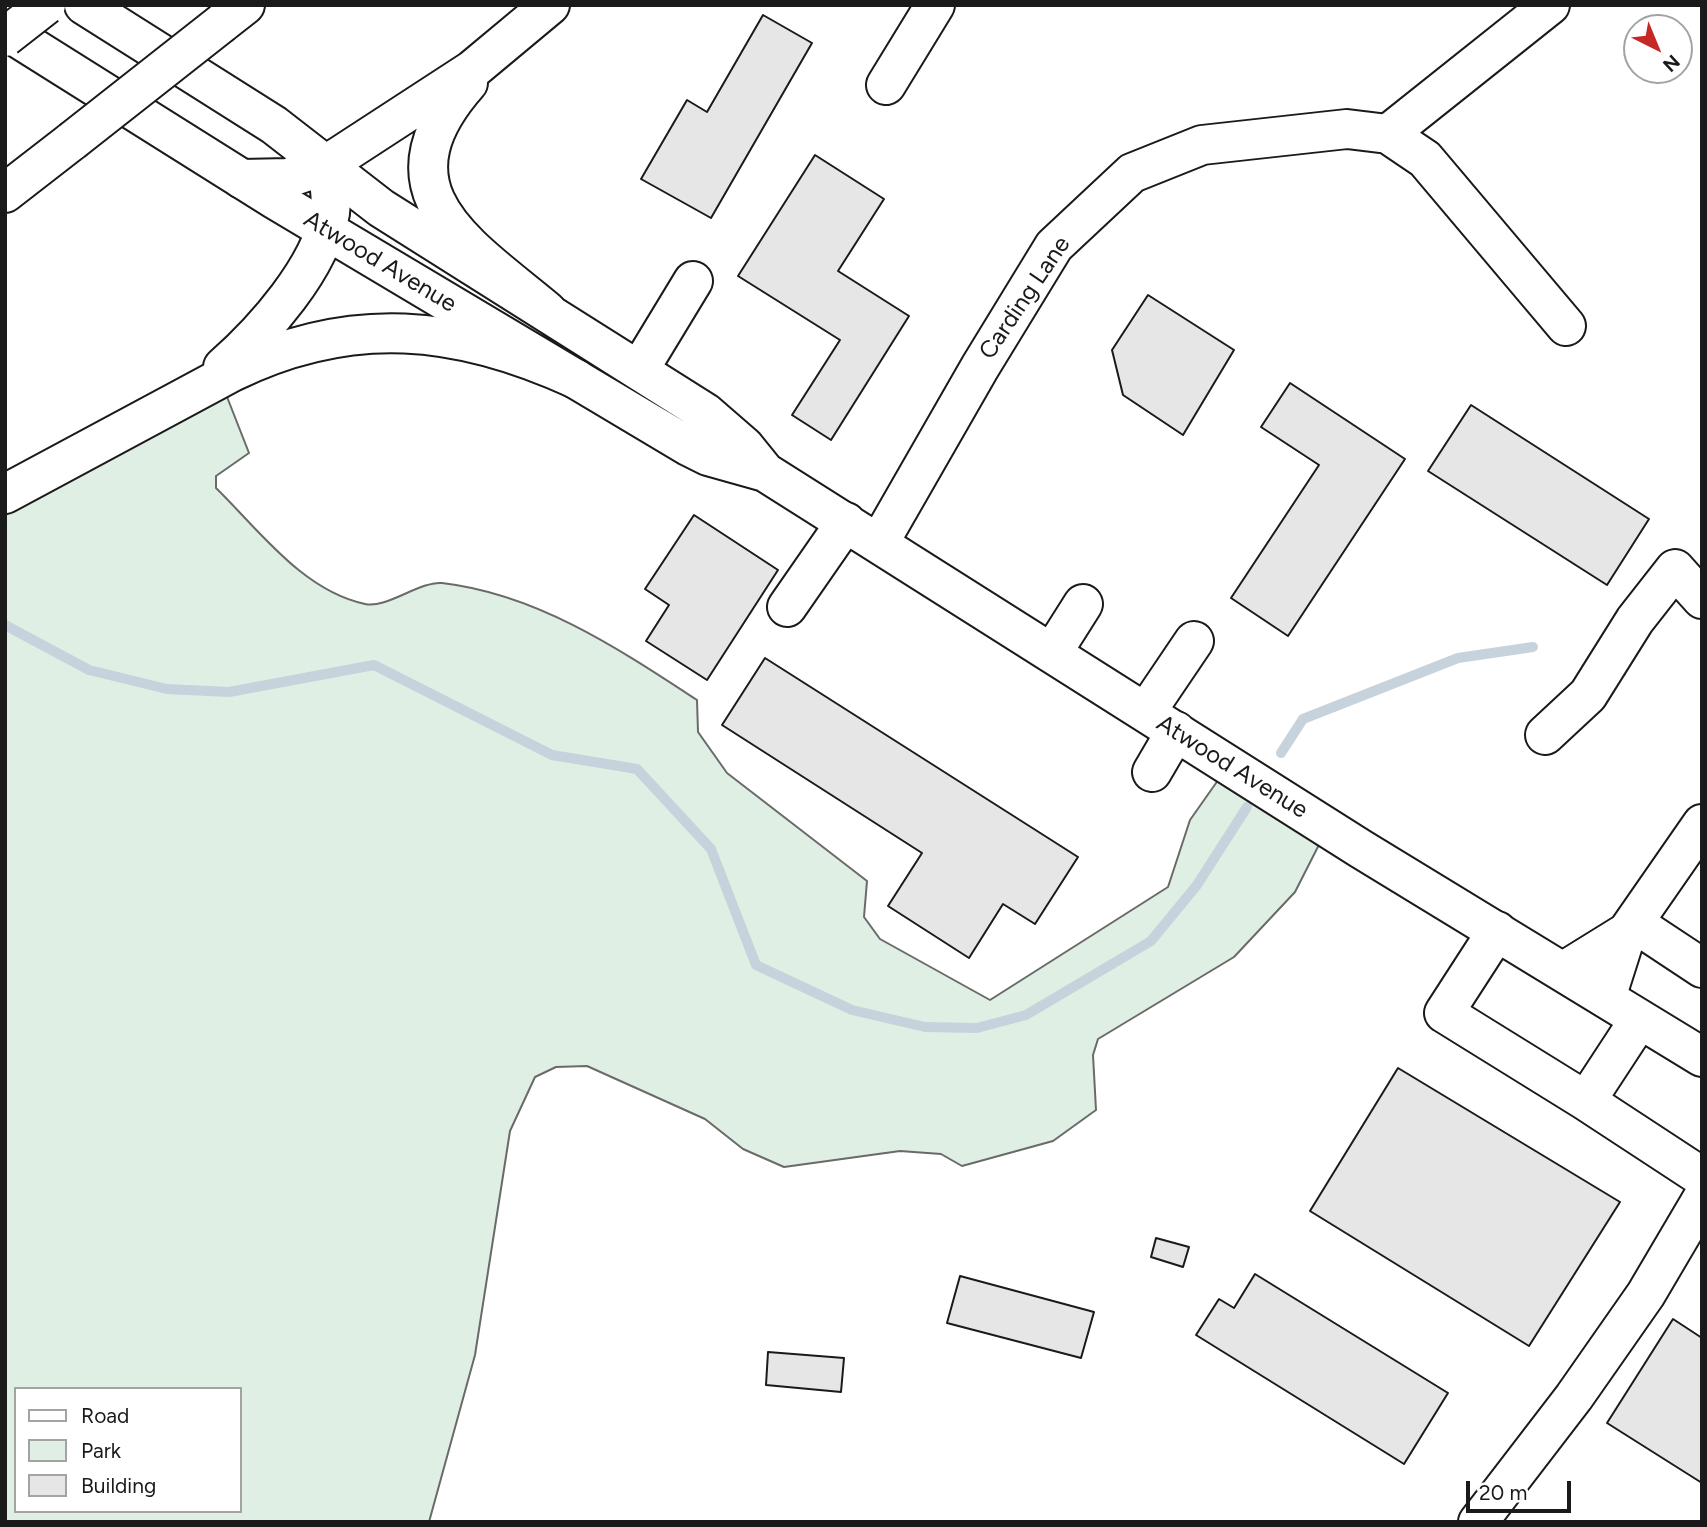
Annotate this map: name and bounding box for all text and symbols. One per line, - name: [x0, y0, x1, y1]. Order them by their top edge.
- north arrow: [1623, 14, 1693, 84]
- text: N: [1658, 50, 1685, 77]
- street label: Atwood Avenue: [299, 205, 461, 319]
- street label: Carding Lane: [973, 231, 1077, 365]
- street label: Atwood Avenue: [1151, 709, 1313, 825]
- legend: [14, 1387, 242, 1513]
- text: Road: [81, 1403, 129, 1428]
- text: Park: [81, 1438, 121, 1463]
- scale bar: [1469, 1468, 1574, 1512]
- text: Building: [81, 1473, 156, 1498]
- text: 20 m: [1479, 1480, 1527, 1505]

